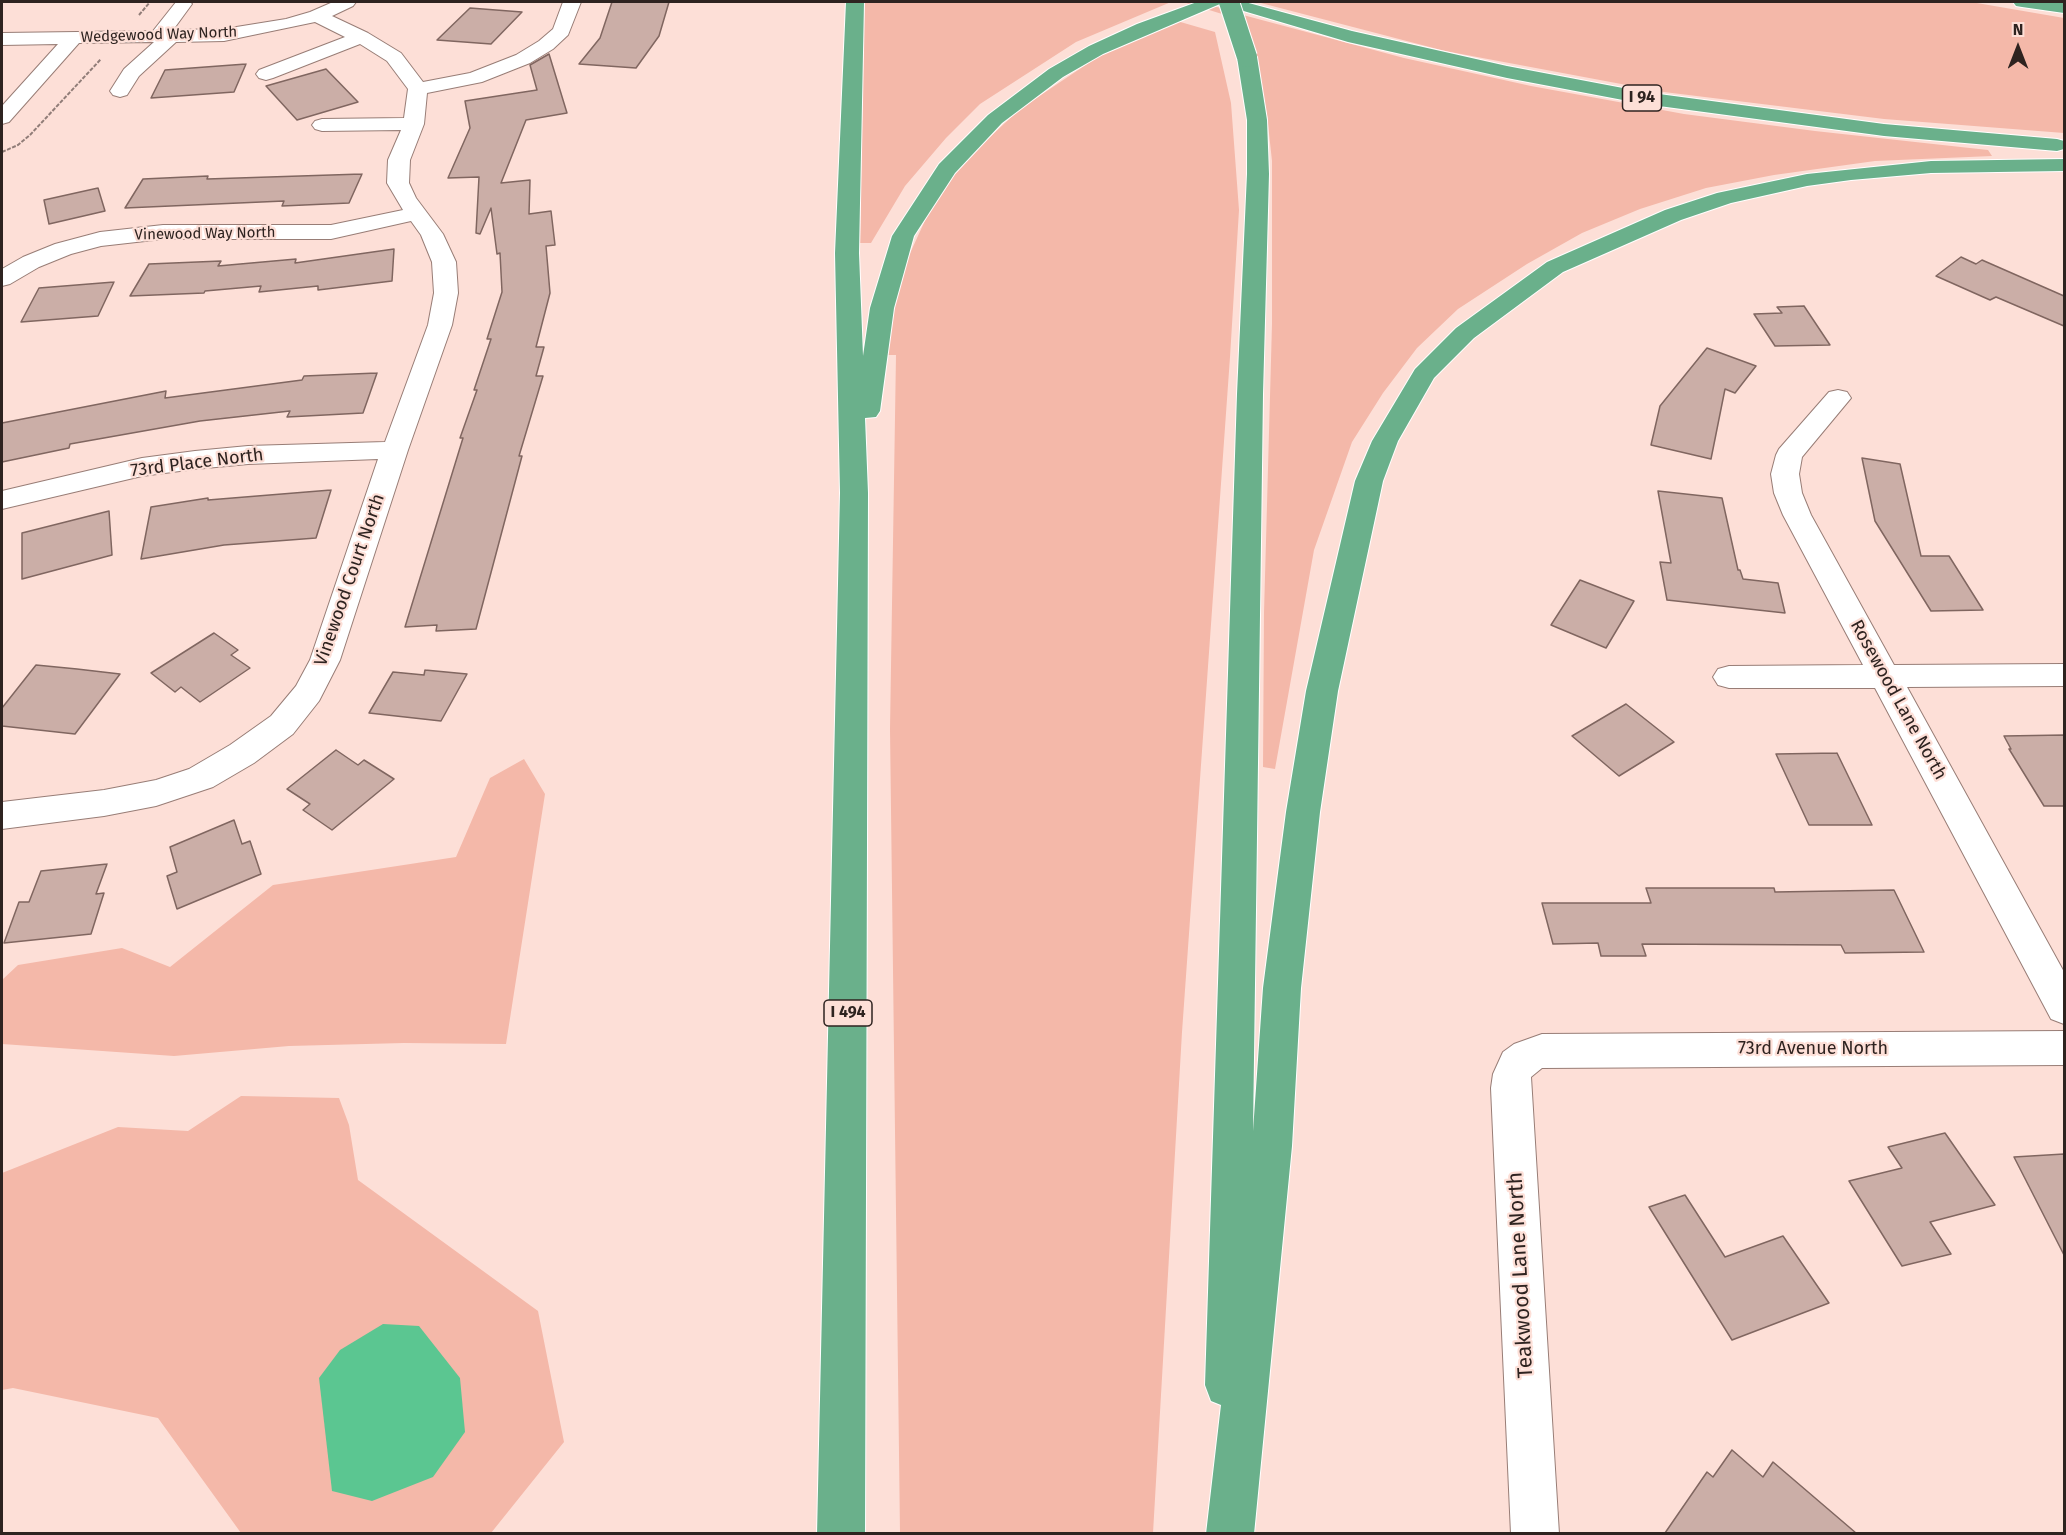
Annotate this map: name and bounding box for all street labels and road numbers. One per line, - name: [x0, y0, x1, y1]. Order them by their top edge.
- street label: Wedgewood Way North: [80, 23, 238, 47]
- road number: I 94: [1622, 85, 1662, 111]
- street label: Vinewood Way North: [134, 224, 276, 244]
- street label: 73rd Place North: [129, 444, 265, 482]
- street label: Vinewood Court North: [310, 491, 390, 669]
- street label: Rosewood Lane North: [1845, 616, 1951, 784]
- road number: I 494: [824, 1000, 872, 1026]
- street label: 73rd Avenue North: [1738, 1038, 1888, 1060]
- street label: Teakwood Lane North: [1503, 1171, 1539, 1379]

